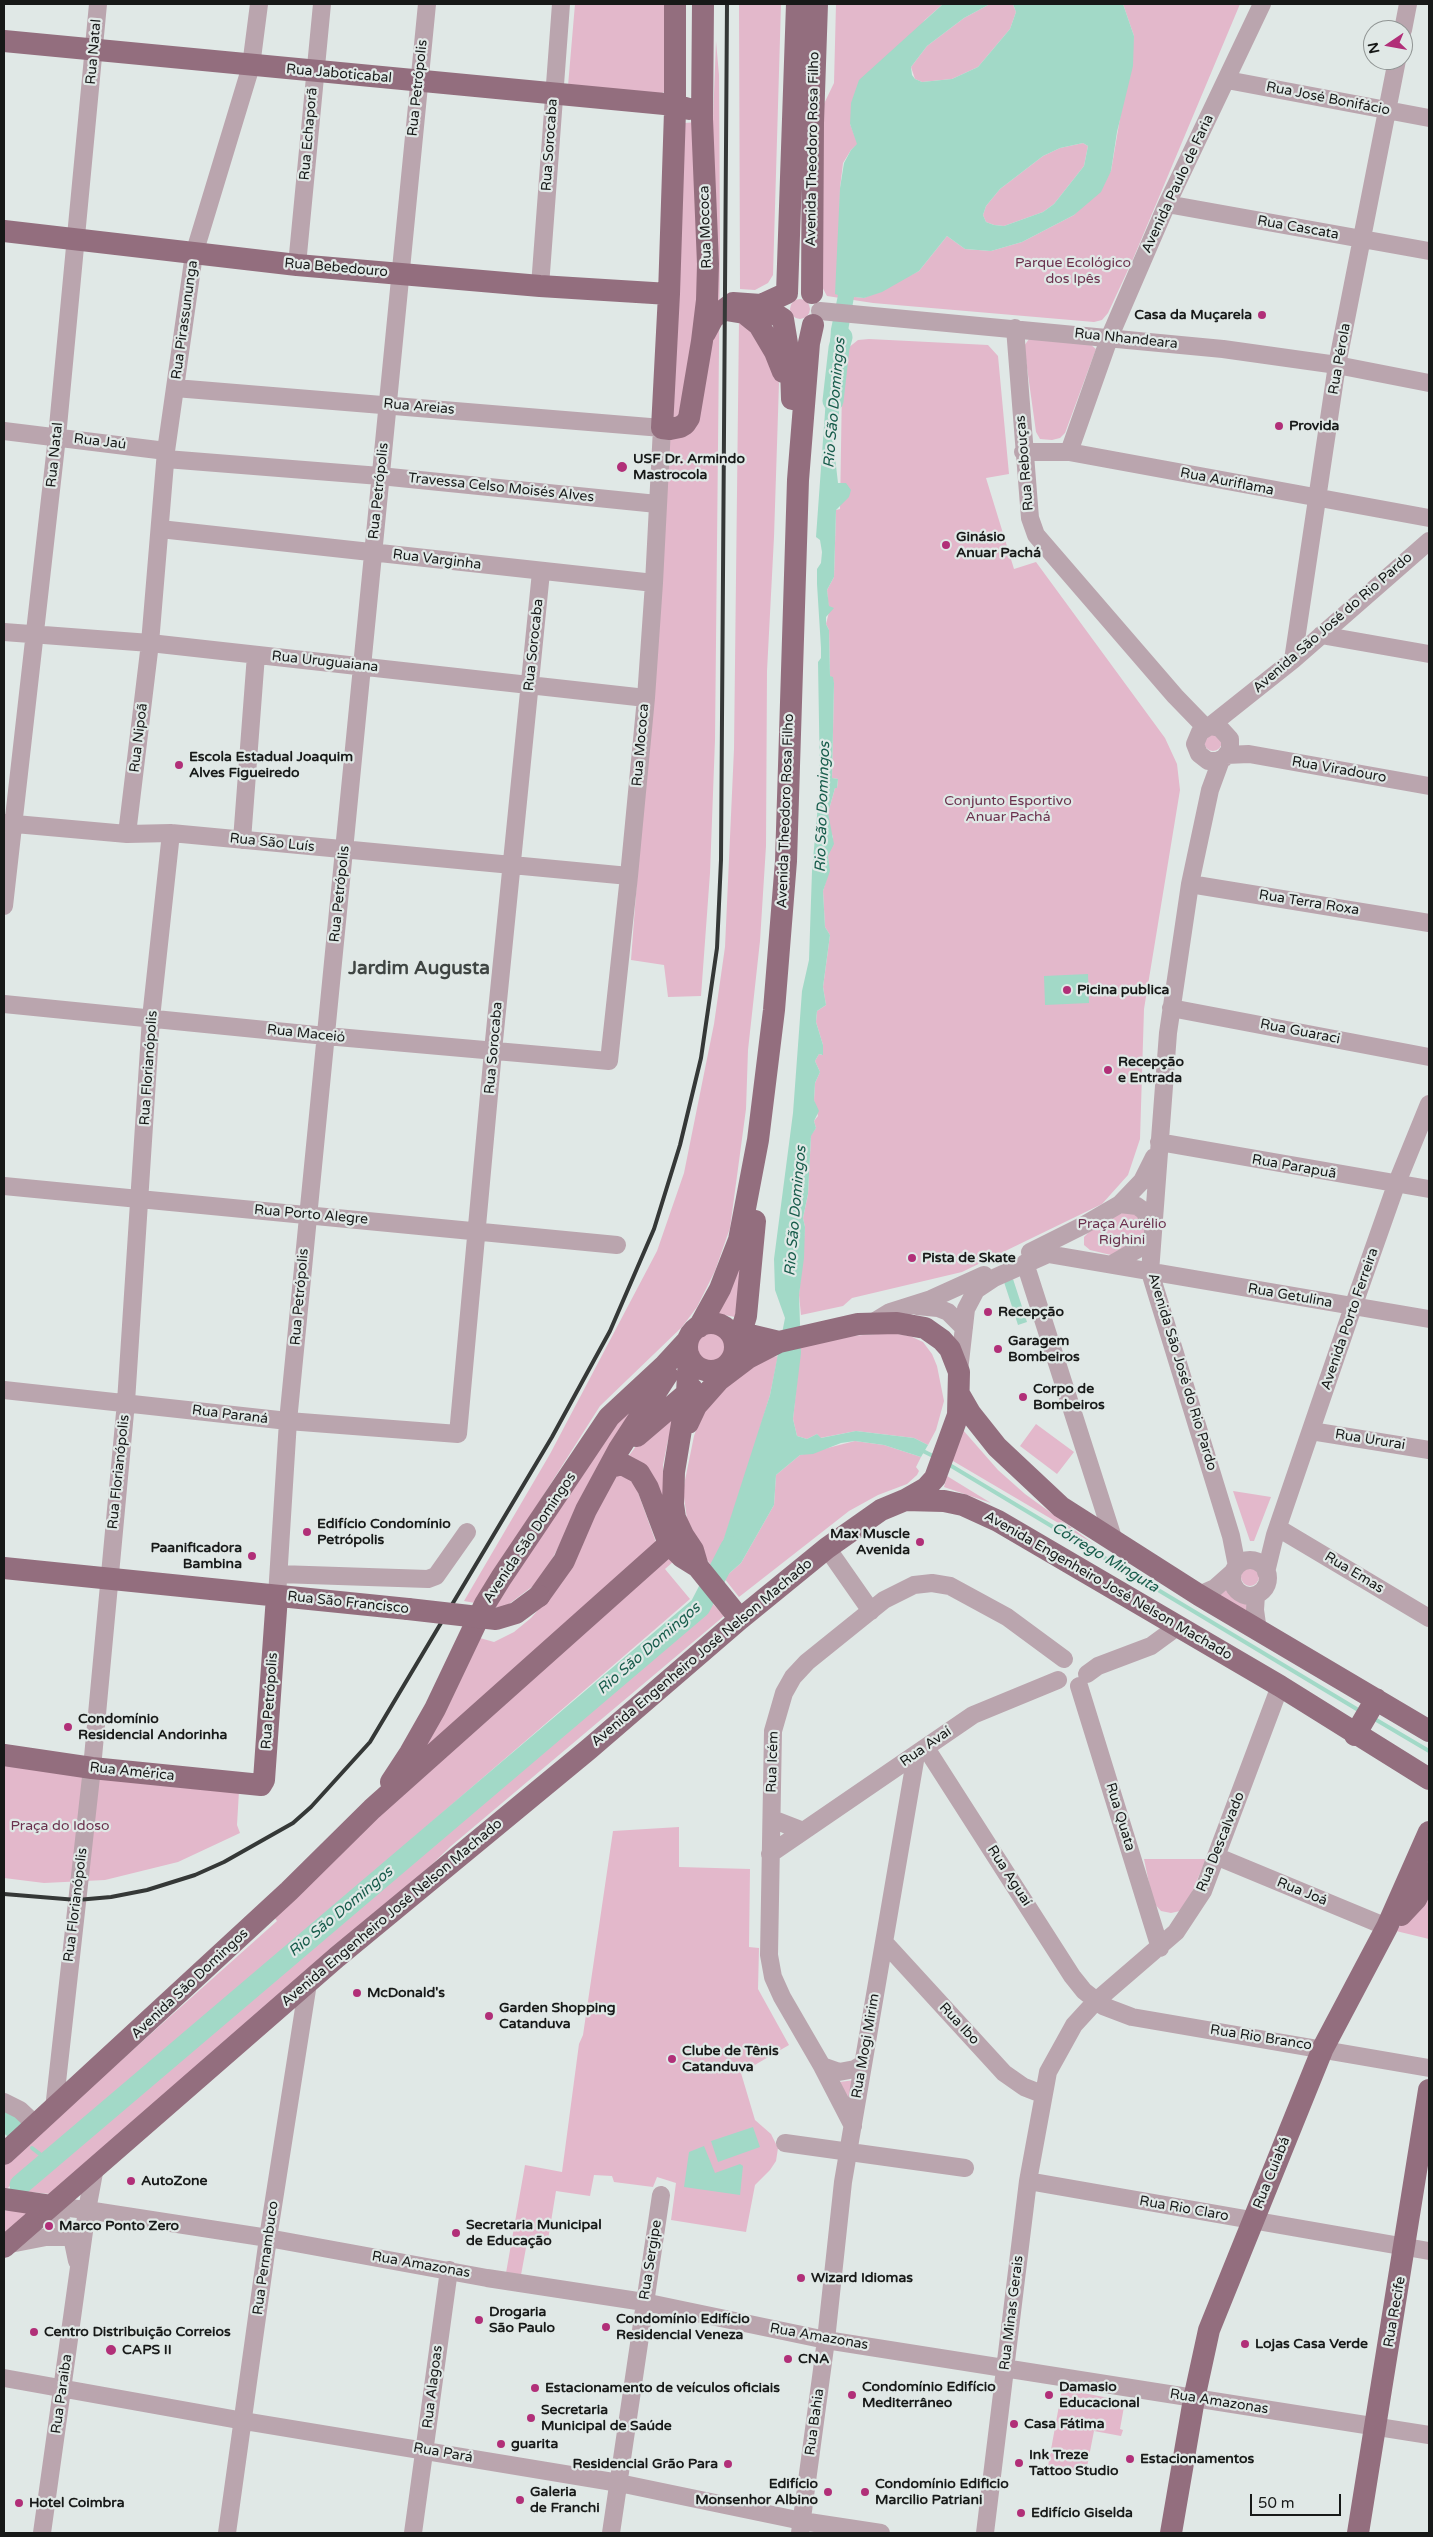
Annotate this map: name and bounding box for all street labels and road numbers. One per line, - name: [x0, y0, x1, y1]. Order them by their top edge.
- street label: Rua Natal: [83, 19, 105, 85]
- street label: Rua Petrópolis: [405, 39, 431, 137]
- street label: Avenida Theodoro Rosa Filho: [803, 52, 823, 246]
- street label: Rua Jaboticabal: [285, 61, 393, 87]
- street label: Rua José Bonifácio: [1265, 79, 1391, 119]
- street label: Rua Echaporã: [297, 87, 321, 181]
- street label: Rua Sorocaba: [538, 98, 562, 192]
- street label: Avenida Paulo de Faria: [1138, 112, 1218, 256]
- street label: Rua Mococa: [696, 185, 716, 269]
- street label: Rua Cascata: [1256, 213, 1340, 243]
- street label: Rua Bebedouro: [284, 255, 388, 281]
- street label: Rua Pirassununga: [168, 259, 202, 381]
- street label: Rua Pérola: [1325, 322, 1355, 396]
- street label: Rua Nhandeara: [1073, 325, 1179, 353]
- street label: Rua Areias: [383, 396, 455, 418]
- street label: Rua Rebouças: [1012, 415, 1038, 511]
- street label: Rua Natal: [43, 421, 67, 489]
- street label: Rua Jaú: [73, 430, 127, 454]
- street label: Rua Petrópolis: [366, 442, 392, 540]
- street label: Rua Auriflama: [1179, 465, 1275, 499]
- street label: Travessa Celso Moisés Alves: [407, 470, 595, 506]
- street label: Rua Varginha: [392, 546, 482, 574]
- street label: Avenida São José do Rio Pardo: [1250, 549, 1416, 697]
- street label: Rua Sorocaba: [521, 598, 547, 692]
- street label: Rua Uruguaiana: [271, 648, 379, 676]
- street label: Rua Nipoã: [126, 702, 152, 774]
- street label: Rua Mococa: [629, 703, 653, 787]
- street label: Avenida Theodoro Rosa Filho: [774, 713, 798, 909]
- street label: Rua Viradouro: [1290, 753, 1388, 787]
- street label: Rua São Luís: [229, 830, 315, 856]
- street label: Rua Petrópolis: [327, 845, 353, 943]
- street label: Rua Terra Roxa: [1258, 887, 1360, 919]
- street label: Rua Sorocaba: [482, 1001, 506, 1095]
- street label: Rua Florianópolis: [137, 1010, 161, 1126]
- street label: Rua Guaraci: [1259, 1016, 1341, 1048]
- street label: Rua Maceió: [266, 1022, 346, 1046]
- street label: Rua Parapuã: [1251, 1151, 1337, 1183]
- street label: Rua Porto Alegre: [253, 1202, 369, 1228]
- street label: Avenida Porto Ferreira: [1318, 1246, 1382, 1392]
- street label: Rua Petrópolis: [287, 1248, 313, 1346]
- street label: Avenida São José do Rio Pardo: [1144, 1271, 1220, 1473]
- street label: Rua Getulina: [1246, 1280, 1334, 1312]
- street label: Rua Paraná: [191, 1402, 269, 1428]
- street label: Rua Florianópolis: [105, 1414, 133, 1530]
- street label: Rua Ururai: [1334, 1426, 1406, 1454]
- street label: Avenida São Domingos: [480, 1470, 580, 1606]
- street label: Avenida Engenheiro José Nelson Machado: [981, 1508, 1235, 1664]
- street label: Rua Emas: [1321, 1549, 1387, 1597]
- street label: Avenida Engenheiro José Nelson Machado: [588, 1556, 816, 1750]
- street label: Rua São Francisco: [286, 1588, 410, 1618]
- street label: Rua Petrópolis: [258, 1652, 282, 1750]
- street label: Rua Avaí: [897, 1723, 955, 1771]
- street label: Rua Icém: [764, 1731, 782, 1793]
- street label: Rua América: [89, 1759, 175, 1785]
- street label: Rua Quata: [1102, 1781, 1138, 1853]
- street label: Rua Descalvado: [1193, 1790, 1249, 1894]
- street label: Avenida Engenheiro José Nelson Machado: [278, 1816, 506, 2010]
- street label: Rua Aguaí: [983, 1842, 1035, 1910]
- street label: Rua Florianópolis: [61, 1847, 91, 1963]
- street label: Rua Joá: [1274, 1874, 1330, 1910]
- street label: Avenida São Domingos: [128, 1925, 252, 2043]
- street label: Rua Mogi Mirim: [848, 1992, 884, 2100]
- street label: Rua Ibo: [935, 2000, 983, 2048]
- street label: Rua Rio Branco: [1209, 2022, 1313, 2054]
- street label: Rua Cuiabá: [1250, 2135, 1294, 2211]
- street label: Rua Rio Claro: [1138, 2193, 1230, 2225]
- street label: Rua Pernambuco: [250, 2200, 282, 2316]
- street label: Rua Sergipe: [636, 2219, 666, 2301]
- street label: Rua Amazonas: [370, 2248, 472, 2282]
- street label: Rua Minas Gerais: [997, 2255, 1027, 2371]
- street label: Rua Recife: [1381, 2275, 1409, 2349]
- street label: Rua Amazonas: [768, 2320, 870, 2354]
- street label: Rua Alagoas: [420, 2344, 446, 2430]
- street label: Rua Paraiba: [48, 2353, 76, 2435]
- street label: Rua Amazonas: [1168, 2386, 1270, 2418]
- street label: Rua Bahia: [802, 2387, 828, 2457]
- street label: Rua Pará: [412, 2440, 474, 2466]

